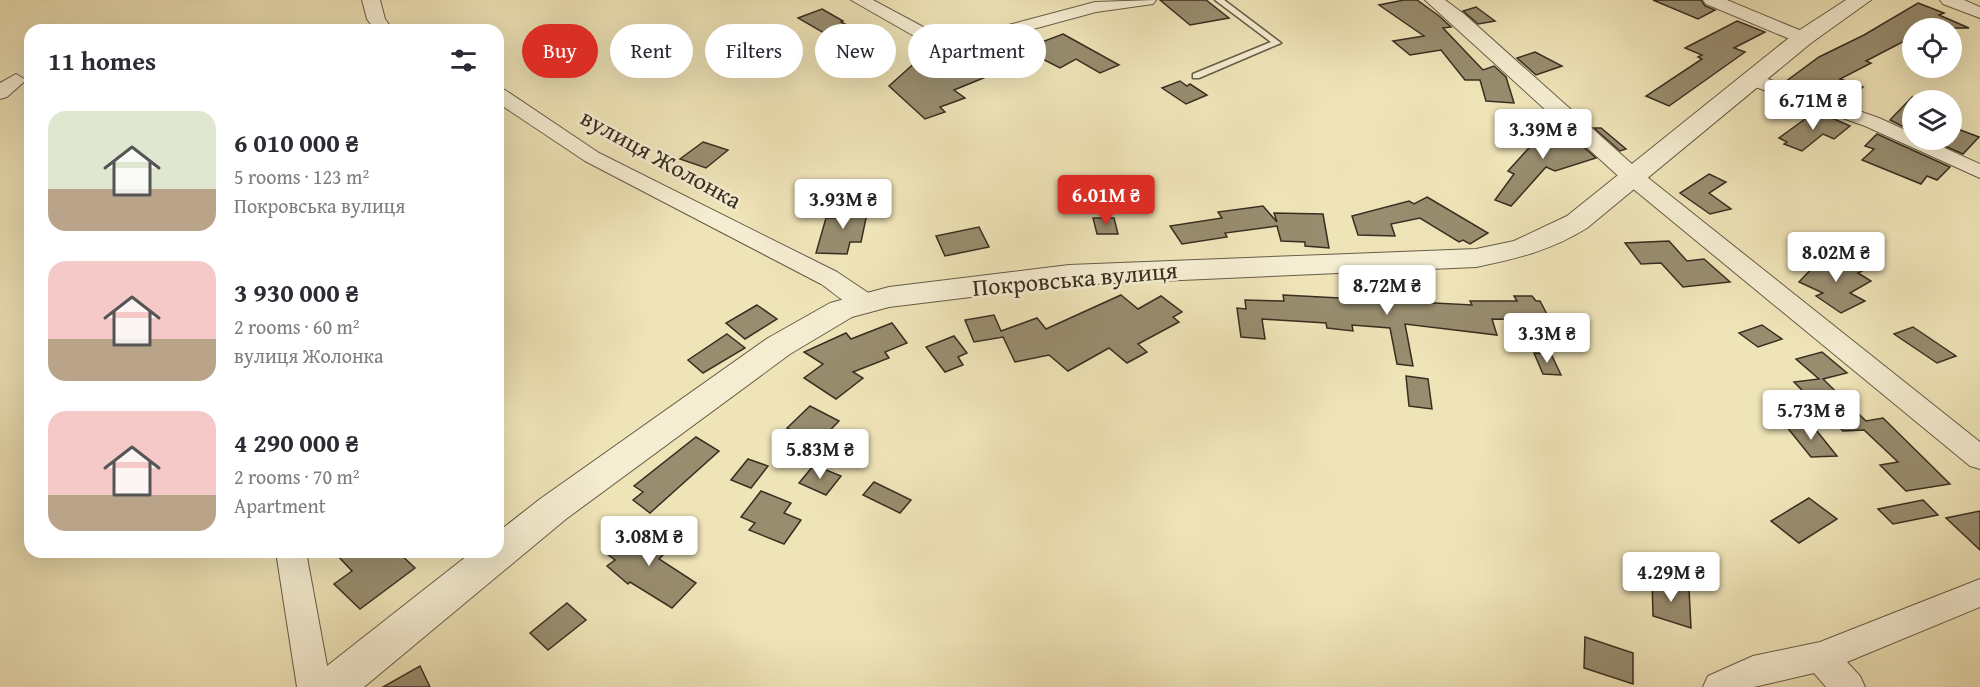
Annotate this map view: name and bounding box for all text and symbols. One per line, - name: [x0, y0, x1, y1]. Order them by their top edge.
- map controls: [1902, 18, 1962, 150]
- button: locate: [1902, 18, 1962, 78]
- chip: Buy: [522, 24, 598, 78]
- chip: Rent: [610, 24, 693, 78]
- chip: Filters: [705, 24, 803, 78]
- chip: New: [815, 24, 896, 78]
- chip: Apartment: [908, 24, 1046, 78]
- text: 11 homes: [48, 41, 156, 80]
- icon: filters: [447, 44, 480, 77]
- pin: 6.71M ₴: [1758, 80, 1868, 131]
- text: 6.71M ₴: [1779, 85, 1847, 114]
- button: layers: [1902, 90, 1962, 150]
- street label: вулиця Жолонка: [574, 100, 749, 218]
- pin: 3.39M ₴: [1488, 109, 1598, 160]
- text: 3.39M ₴: [1509, 114, 1577, 143]
- text: 6 010 000 ₴: [234, 123, 359, 162]
- icon: home: [96, 135, 168, 207]
- text: 5 rooms · 123 m²: [234, 162, 369, 191]
- pin: 6.01M ₴: [1051, 175, 1161, 226]
- pin: 3.93M ₴: [788, 179, 898, 230]
- text: 6.01M ₴: [1072, 180, 1140, 209]
- text: 3.93M ₴: [809, 184, 877, 213]
- text: Покровська вулиця: [234, 191, 405, 220]
- pin: 8.02M ₴: [1781, 232, 1891, 283]
- text: 8.02M ₴: [1802, 237, 1870, 266]
- street label: Покровська вулиця: [971, 252, 1179, 305]
- pin: 8.72M ₴: [1332, 265, 1442, 316]
- text: 8.72M ₴: [1353, 270, 1421, 299]
- text: 3 930 000 ₴: [234, 273, 359, 312]
- icon: home: [96, 285, 168, 357]
- text: 2 rooms · 60 m²: [234, 312, 360, 341]
- pin: 3.3M ₴: [1498, 313, 1596, 364]
- text: 3.3M ₴: [1518, 318, 1576, 347]
- text: вулиця Жолонка: [234, 341, 384, 370]
- pin: 5.73M ₴: [1756, 390, 1866, 441]
- text: 5.73M ₴: [1777, 395, 1845, 424]
- text: 4 290 000 ₴: [234, 423, 359, 462]
- pin: 5.83M ₴: [765, 429, 875, 480]
- text: 5.83M ₴: [786, 434, 854, 463]
- icon: home: [96, 435, 168, 507]
- text: 2 rooms · 70 m²: [234, 462, 360, 491]
- text: Apartment: [234, 491, 326, 520]
- pin: 3.08M ₴: [594, 516, 704, 567]
- text: 3.08M ₴: [615, 521, 683, 550]
- pin: 4.29M ₴: [1616, 552, 1726, 603]
- text: 4.29M ₴: [1637, 557, 1705, 586]

